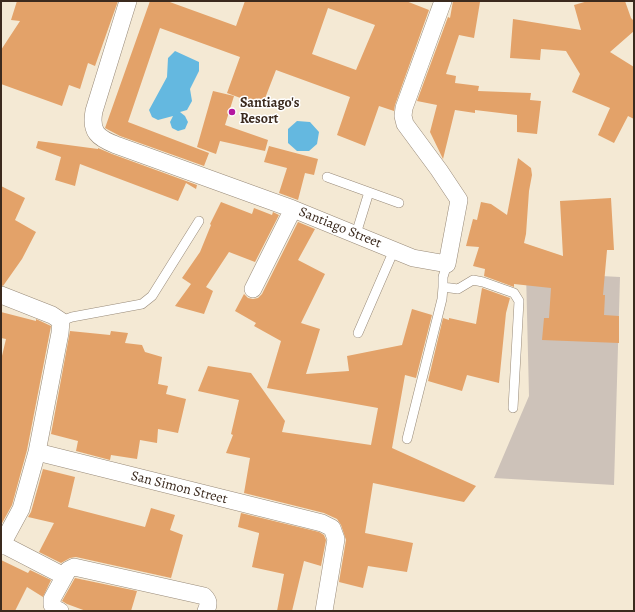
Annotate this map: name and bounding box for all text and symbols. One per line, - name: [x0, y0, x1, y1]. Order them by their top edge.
- place label: Santiago's Resort: [240, 96, 299, 128]
- marker: Santiago's Resort: [227, 107, 237, 117]
- street label: Santiago Street: [296, 204, 384, 252]
- street label: San Simon Street: [129, 468, 229, 508]

